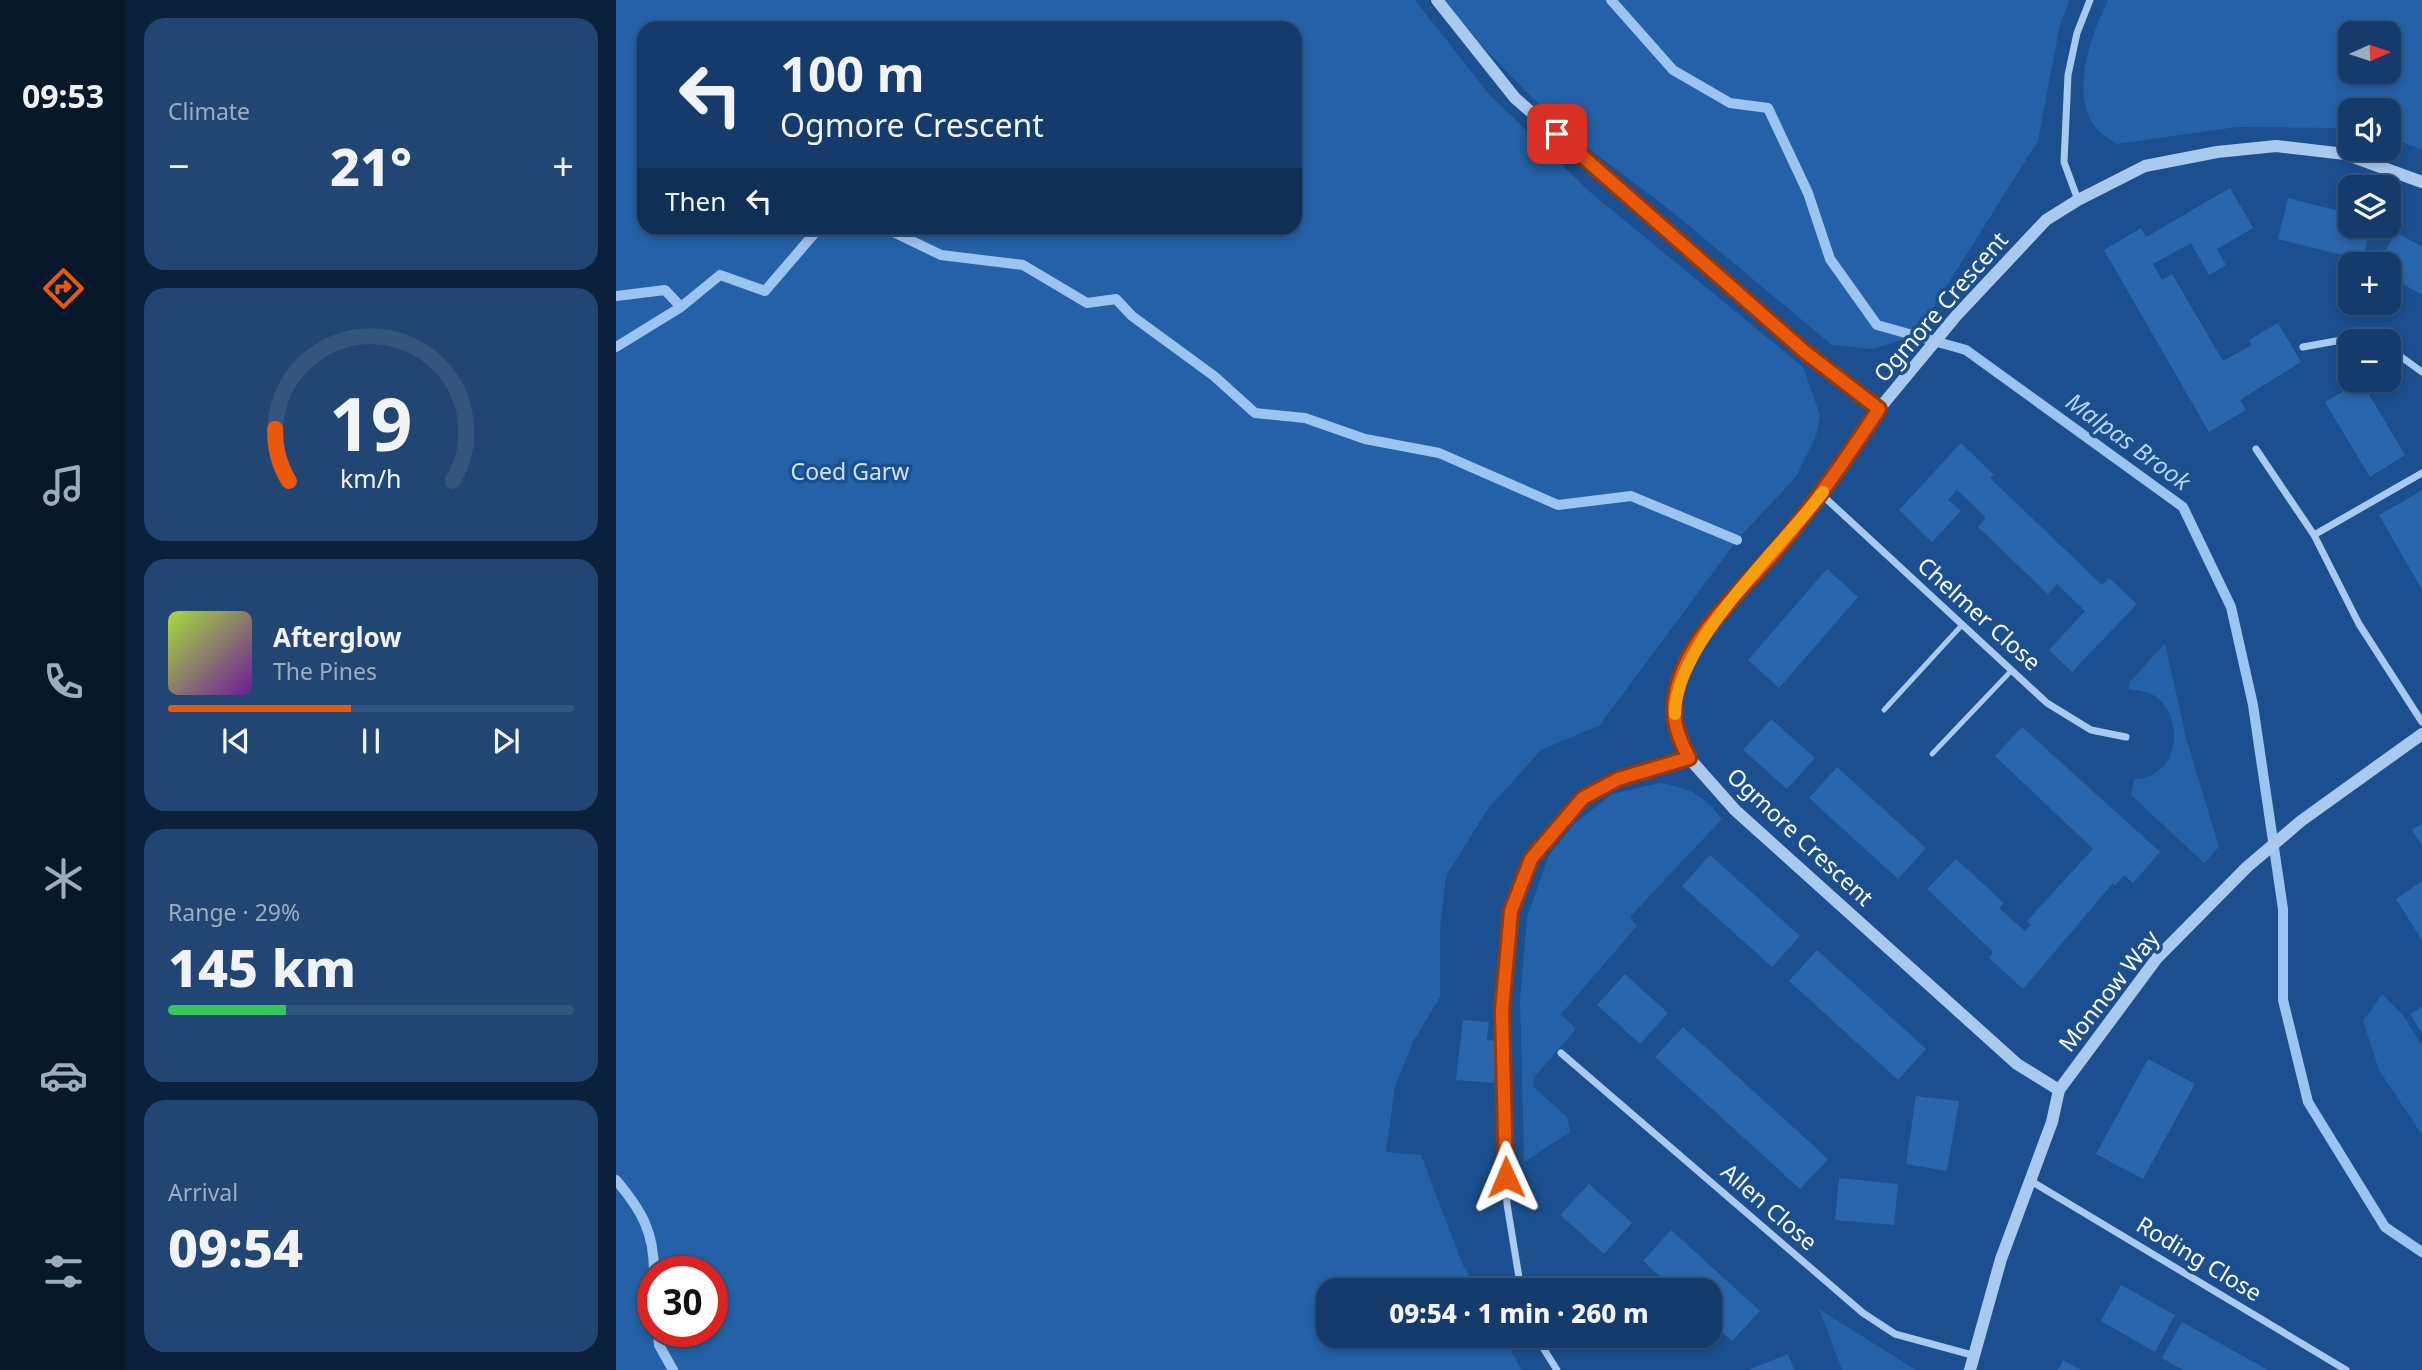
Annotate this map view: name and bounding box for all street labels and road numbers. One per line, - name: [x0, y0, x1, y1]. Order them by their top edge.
- street label: Ogmore Crescent: [1866, 224, 2015, 388]
- street label: Chelmer Close: [1911, 549, 2048, 677]
- street label: Ogmore Crescent: [1720, 760, 1881, 913]
- street label: Monnow Way: [2051, 923, 2166, 1058]
- street label: Allen Close: [1715, 1155, 1825, 1257]
- street label: Roding Close: [2131, 1208, 2268, 1308]

